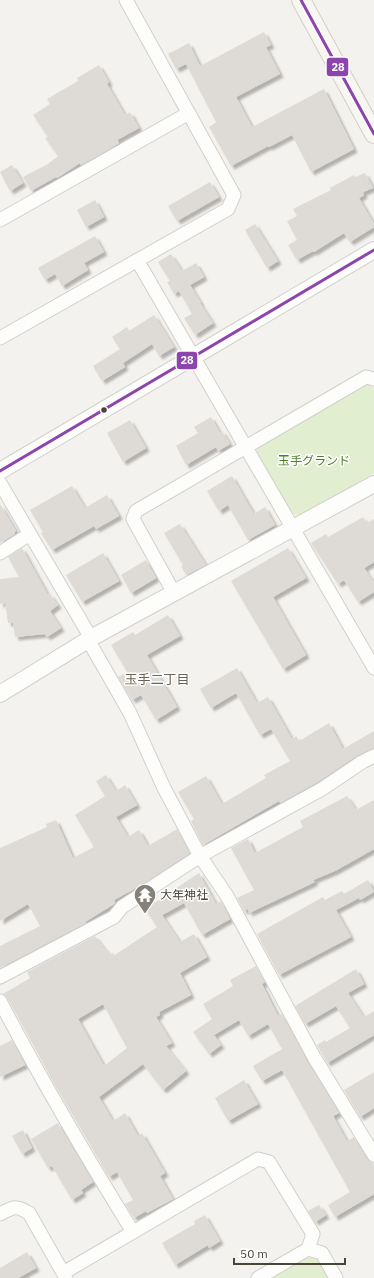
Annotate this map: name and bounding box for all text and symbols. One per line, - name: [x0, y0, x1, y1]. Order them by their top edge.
- line badge: 28: [326, 57, 349, 77]
- text: 28: [331, 60, 345, 74]
- line badge: 28: [176, 351, 198, 370]
- text: 28: [180, 353, 194, 367]
- unlabelled marker: [99, 405, 109, 415]
- park label: 玉手グランド: [278, 453, 350, 468]
- district label: 玉手二丁目: [124, 671, 190, 688]
- temple icon: 大年神社: [132, 882, 158, 915]
- place label: 大年神社: [160, 887, 208, 902]
- scale bar: [234, 1240, 345, 1266]
- text: 50 m: [240, 1246, 268, 1261]

